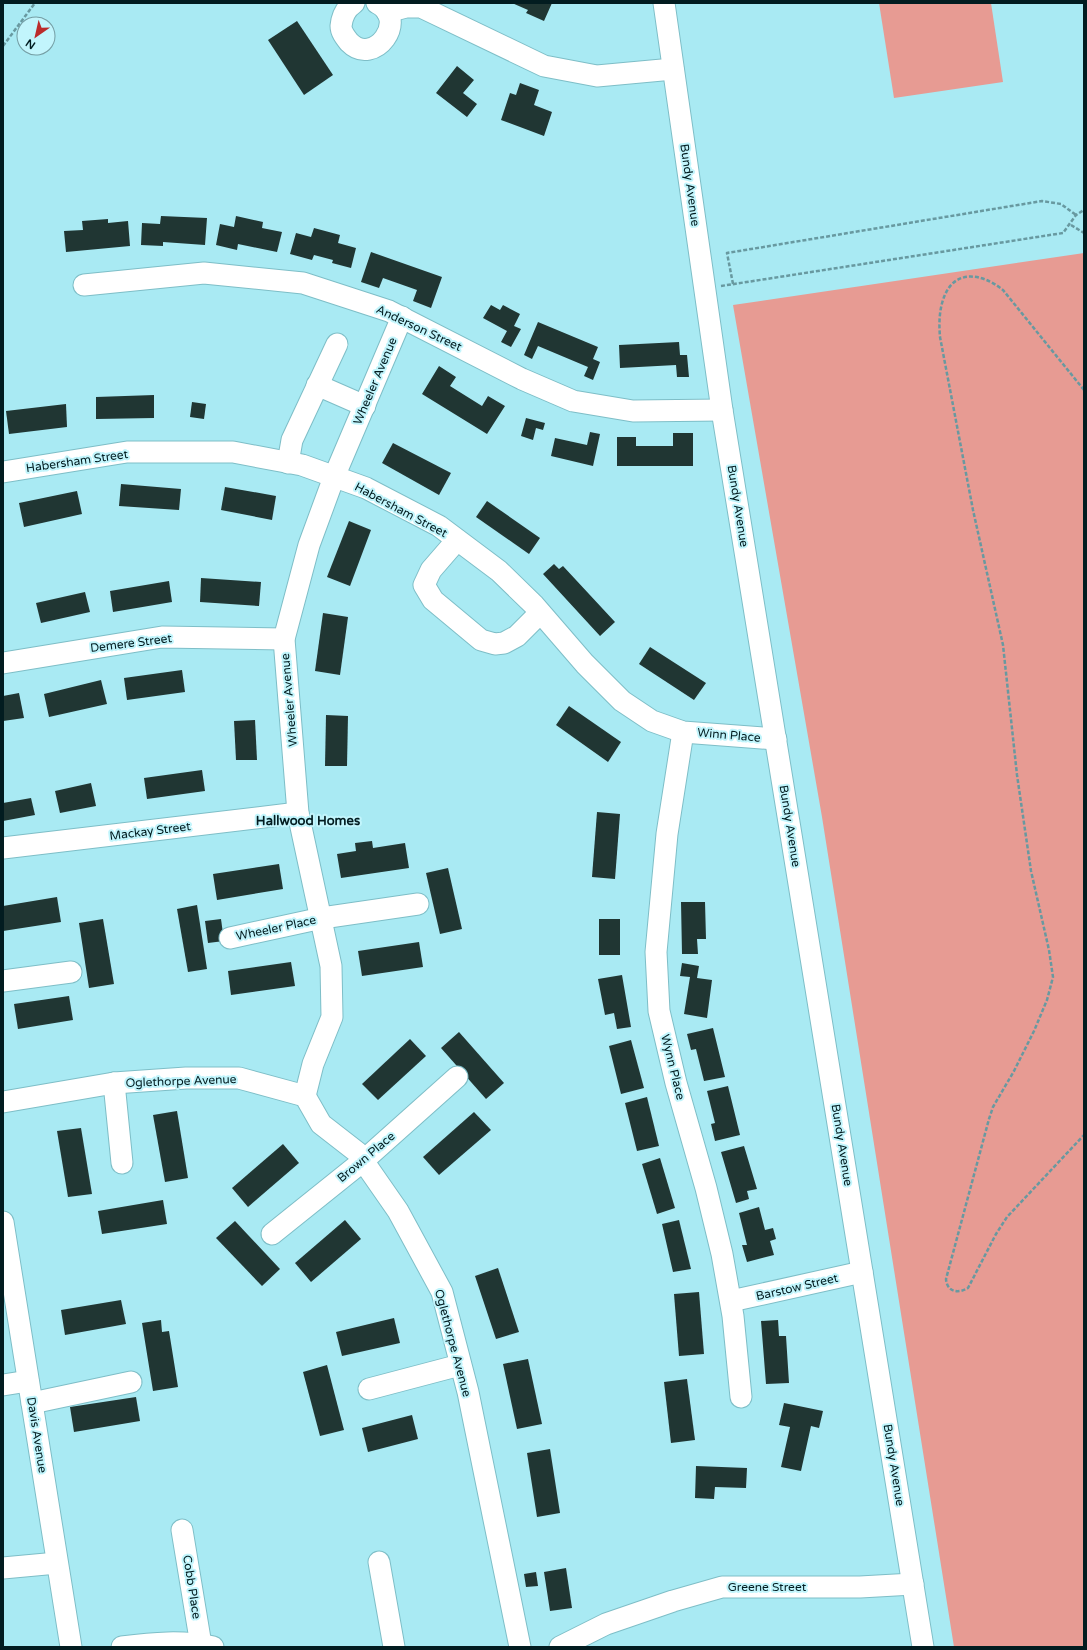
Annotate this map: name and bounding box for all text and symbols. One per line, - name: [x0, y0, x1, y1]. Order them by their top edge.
- north arrow: [16, 16, 56, 56]
- text: N: [23, 36, 38, 52]
- street label: Bundy Avenue: [677, 143, 703, 227]
- street label: Anderson Street: [374, 302, 464, 354]
- street label: Wheeler Avenue: [350, 335, 400, 427]
- street label: Habersham Street: [25, 447, 129, 475]
- street label: Bundy Avenue: [725, 464, 751, 548]
- street label: Habersham Street: [352, 480, 450, 541]
- street label: Demere Street: [89, 631, 173, 655]
- street label: Wheeler Avenue: [278, 653, 300, 747]
- street label: Winn Place: [697, 725, 761, 745]
- street label: Bundy Avenue: [777, 784, 803, 868]
- district label: Hallwood Homes: [256, 813, 360, 829]
- street label: Mackay Street: [109, 819, 192, 843]
- street label: Wheeler Place: [235, 913, 317, 943]
- street label: Wynn Place: [658, 1033, 688, 1101]
- street label: Oglethorpe Avenue: [125, 1072, 237, 1090]
- street label: Bundy Avenue: [829, 1103, 855, 1187]
- street label: Brown Place: [334, 1129, 398, 1185]
- street label: Barstow Street: [754, 1271, 840, 1303]
- street label: Oglethorpe Avenue: [432, 1288, 474, 1399]
- street label: Davis Avenue: [24, 1396, 50, 1474]
- street label: Bundy Avenue: [881, 1423, 907, 1507]
- street label: Cobb Place: [180, 1554, 204, 1620]
- street label: Greene Street: [728, 1580, 807, 1594]

